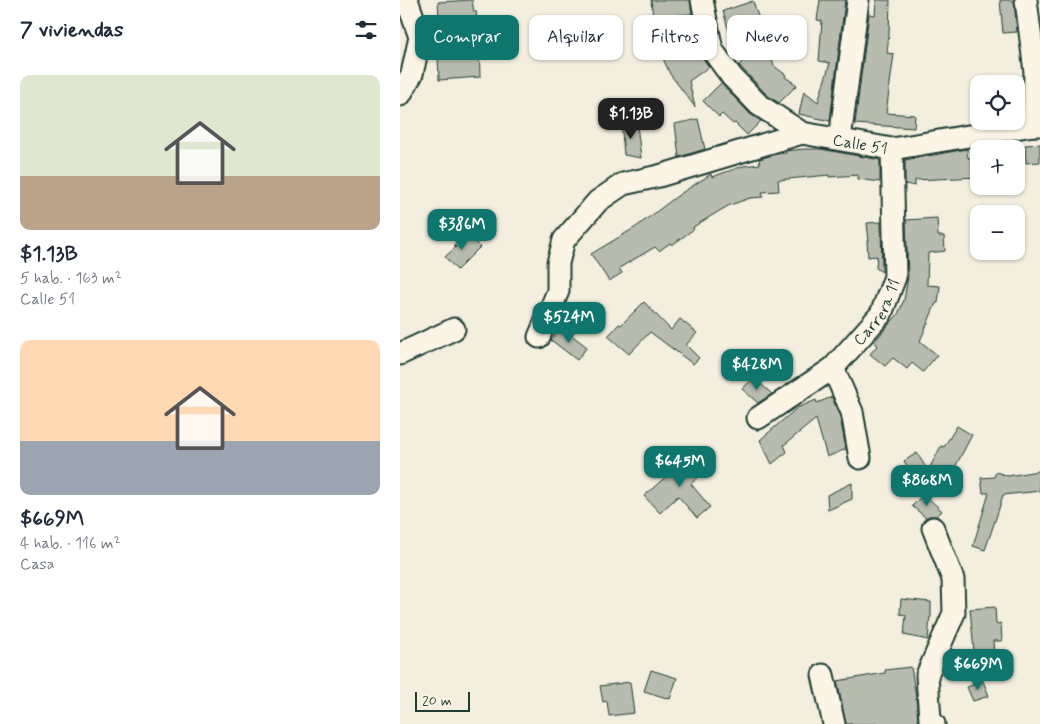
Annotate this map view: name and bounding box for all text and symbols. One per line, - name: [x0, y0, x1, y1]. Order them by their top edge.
- chip: Comprar: [415, 15, 519, 60]
- chip: Alquilar: [529, 15, 623, 60]
- chip: Filtros: [633, 15, 717, 60]
- chip: Nuevo: [727, 15, 807, 60]
- text: 7 viviendas: [20, 16, 123, 44]
- icon: filters: [352, 16, 380, 44]
- map controls: [970, 75, 1025, 260]
- button: locate: [970, 75, 1025, 130]
- pin: $1.13B: [590, 98, 672, 140]
- text: $1.13B: [609, 103, 653, 124]
- icon: home: [155, 108, 245, 198]
- street label: Calle 51: [831, 130, 889, 160]
- button: +: [970, 140, 1025, 195]
- button: −: [970, 205, 1025, 260]
- pin: $386M: [427, 208, 497, 251]
- text: $386M: [439, 214, 486, 235]
- text: $1.13B: [20, 240, 78, 268]
- text: 5 hab. · 163 m²: [20, 268, 122, 289]
- street label: Carrera 11: [849, 276, 905, 350]
- text: Calle 51: [20, 289, 75, 310]
- pin: $524M: [534, 302, 604, 344]
- text: $524M: [544, 307, 594, 328]
- pin: $428M: [722, 348, 792, 391]
- text: $428M: [732, 354, 782, 375]
- icon: home: [155, 373, 245, 463]
- pin: $645M: [645, 446, 715, 488]
- text: $645M: [655, 451, 705, 472]
- pin: $868M: [892, 464, 962, 507]
- text: $868M: [902, 470, 952, 491]
- text: $669M: [20, 505, 84, 533]
- text: 4 hab. · 116 m²: [20, 533, 121, 554]
- text: Casa: [20, 554, 55, 575]
- pin: $669M: [943, 648, 1013, 691]
- text: $669M: [954, 654, 1002, 675]
- scale bar: [415, 689, 470, 712]
- text: 20 m: [422, 692, 452, 710]

